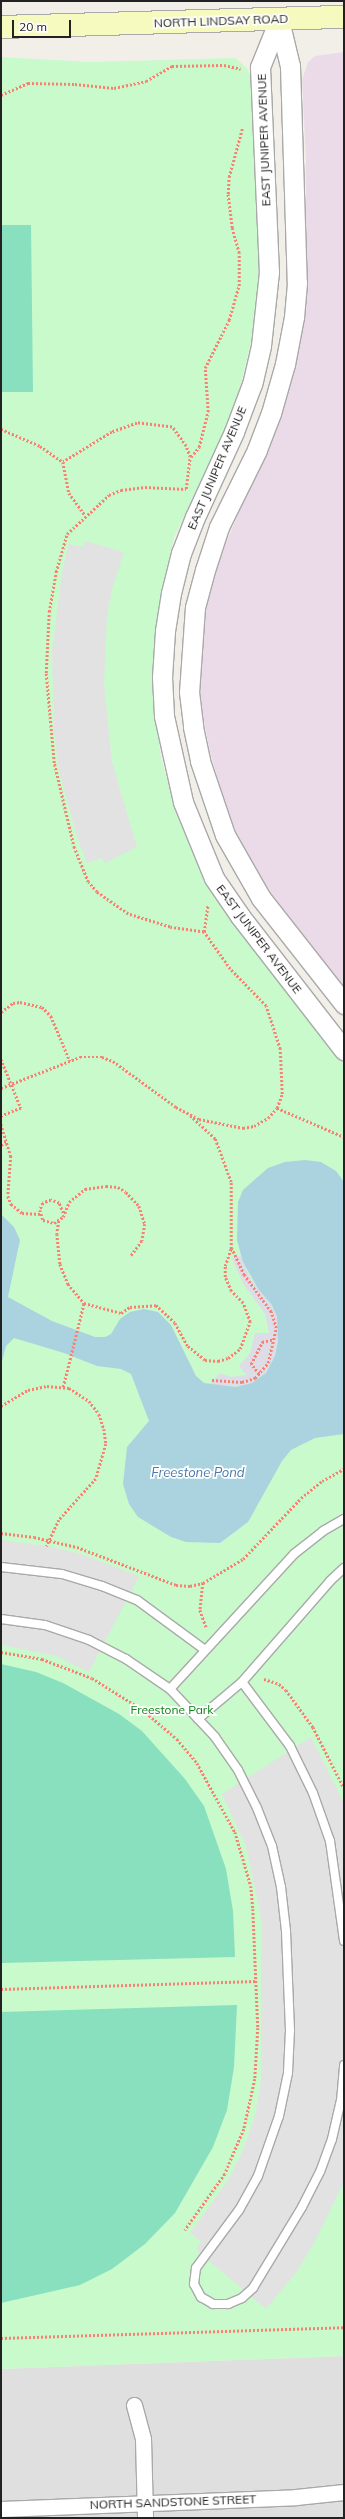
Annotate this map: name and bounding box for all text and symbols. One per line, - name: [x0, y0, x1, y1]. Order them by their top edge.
- street label: NORTH LINDSAY ROAD: [154, 11, 288, 31]
- scale bar: [14, 12, 73, 38]
- text: 20 m: [19, 19, 47, 34]
- street label: EAST JUNIPER AVENUE: [254, 73, 274, 207]
- street label: EAST JUNIPER AVENUE: [184, 404, 250, 532]
- street label: EAST JUNIPER AVENUE: [213, 882, 305, 996]
- water label: Freestone Pond: [151, 1464, 245, 1480]
- park label: Freestone Park: [131, 1703, 213, 1717]
- street label: NORTH SANDSTONE STREET: [90, 2492, 256, 2512]

